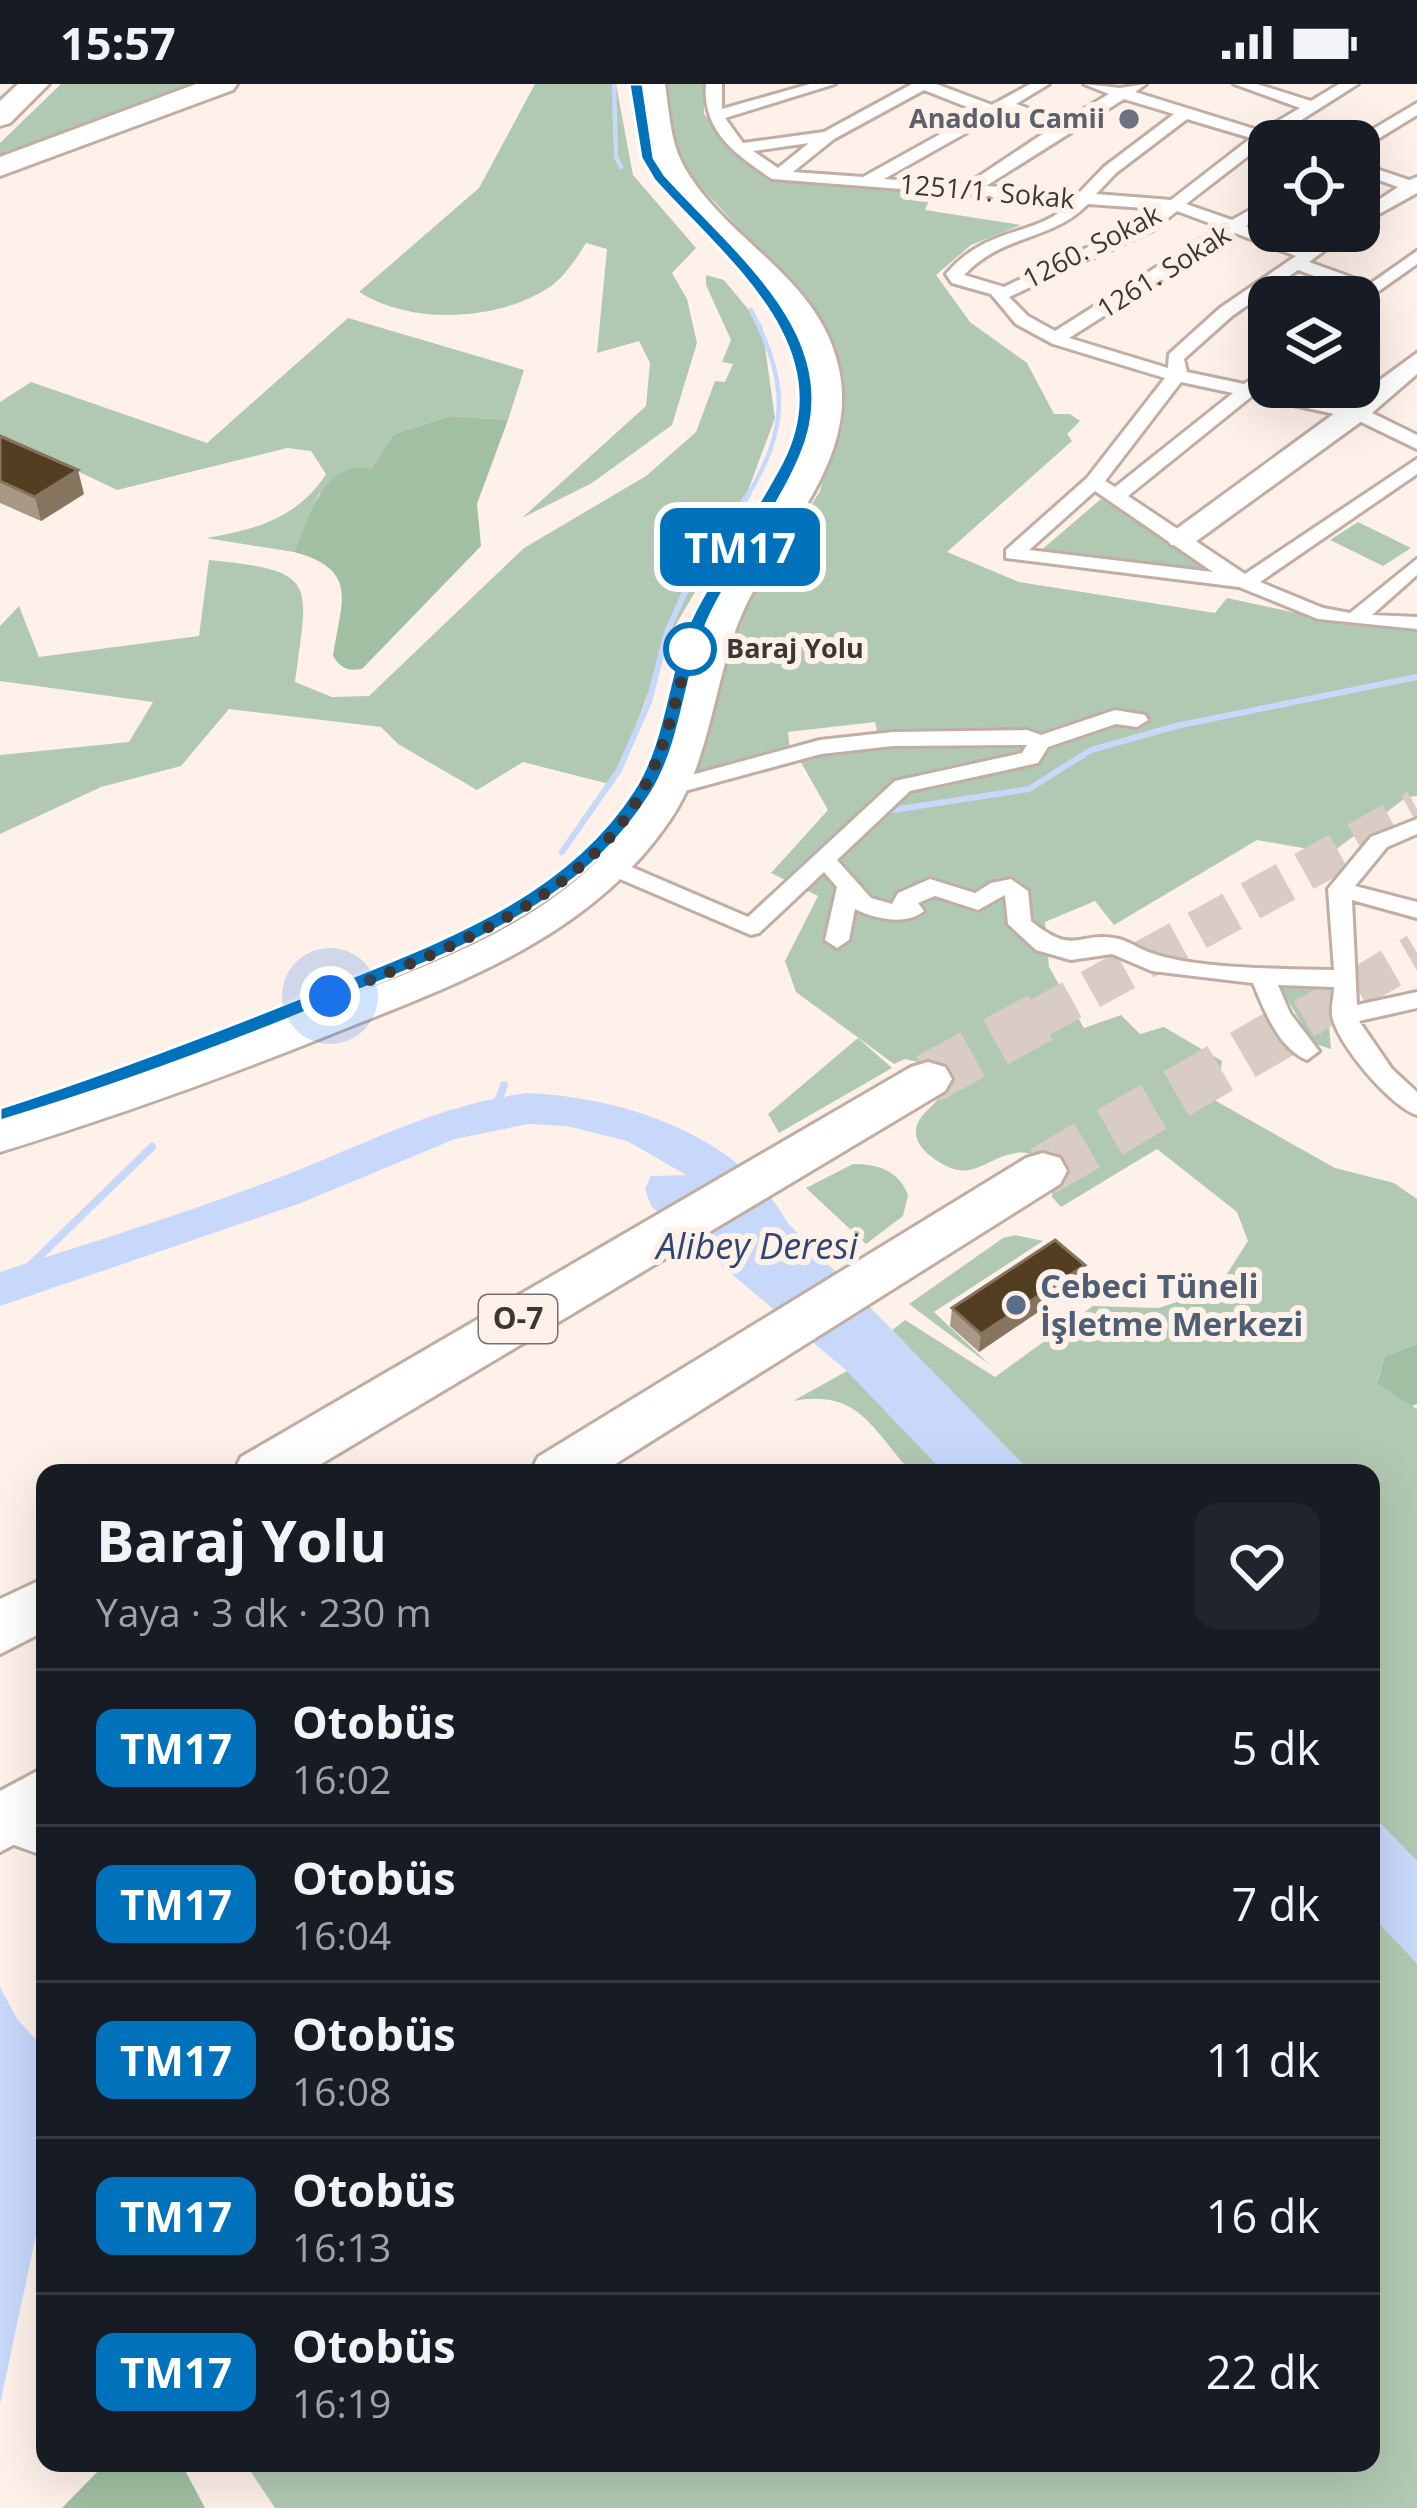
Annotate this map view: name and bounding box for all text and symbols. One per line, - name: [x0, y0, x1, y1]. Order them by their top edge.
- text: 15:57: [60, 12, 176, 73]
- place label: Anadolu Camii: [909, 99, 1105, 136]
- marker: Anadolu Camii: [1116, 106, 1142, 132]
- map controls: [1248, 120, 1380, 408]
- button: locate: [1248, 120, 1380, 252]
- street label: 1251/1. Sokak: [898, 164, 1076, 217]
- street label: 1260. Sokak: [1016, 195, 1167, 296]
- street label: 1261. Sokak: [1090, 215, 1237, 326]
- button: layers: [1248, 276, 1380, 408]
- line badge: TM17: [656, 508, 824, 586]
- text: TM17: [684, 518, 796, 575]
- marker: Baraj Yolu: [665, 624, 715, 674]
- place label: Baraj Yolu: [726, 629, 864, 666]
- your location: [300, 966, 360, 1026]
- water label: Alibey Deresi: [653, 1221, 859, 1270]
- place label: Cebeci Tüneli İşletme Merkezi: [1040, 1263, 1303, 1346]
- marker: Cebeci Tüneli İşletme Merkezi: [1003, 1292, 1029, 1318]
- road number: O-7: [479, 1295, 557, 1343]
- text: Baraj Yolu: [96, 1501, 387, 1579]
- button: heart: [1194, 1503, 1320, 1629]
- text: Yaya · 3 dk · 230 m: [96, 1585, 432, 1638]
- text: Otobüs: [292, 1691, 456, 1752]
- text: 5 dk: [1231, 1717, 1320, 1778]
- text: TM17: [120, 1719, 232, 1776]
- text: 16:02: [292, 1752, 391, 1805]
- text: Otobüs: [292, 1847, 456, 1908]
- text: 7 dk: [1231, 1873, 1320, 1934]
- text: TM17: [120, 1875, 232, 1932]
- text: 16:04: [292, 1908, 391, 1961]
- text: Otobüs: [292, 2003, 456, 2064]
- text: 11 dk: [1206, 2029, 1320, 2090]
- text: TM17: [120, 2031, 232, 2088]
- text: 16:08: [292, 2064, 391, 2117]
- text: Otobüs: [292, 2159, 456, 2220]
- text: 16 dk: [1206, 2185, 1320, 2246]
- text: TM17: [120, 2187, 232, 2244]
- text: 16:13: [292, 2220, 391, 2273]
- text: Otobüs: [292, 2315, 456, 2376]
- text: 22 dk: [1206, 2341, 1320, 2402]
- text: TM17: [120, 2343, 232, 2400]
- text: 16:19: [292, 2376, 391, 2429]

